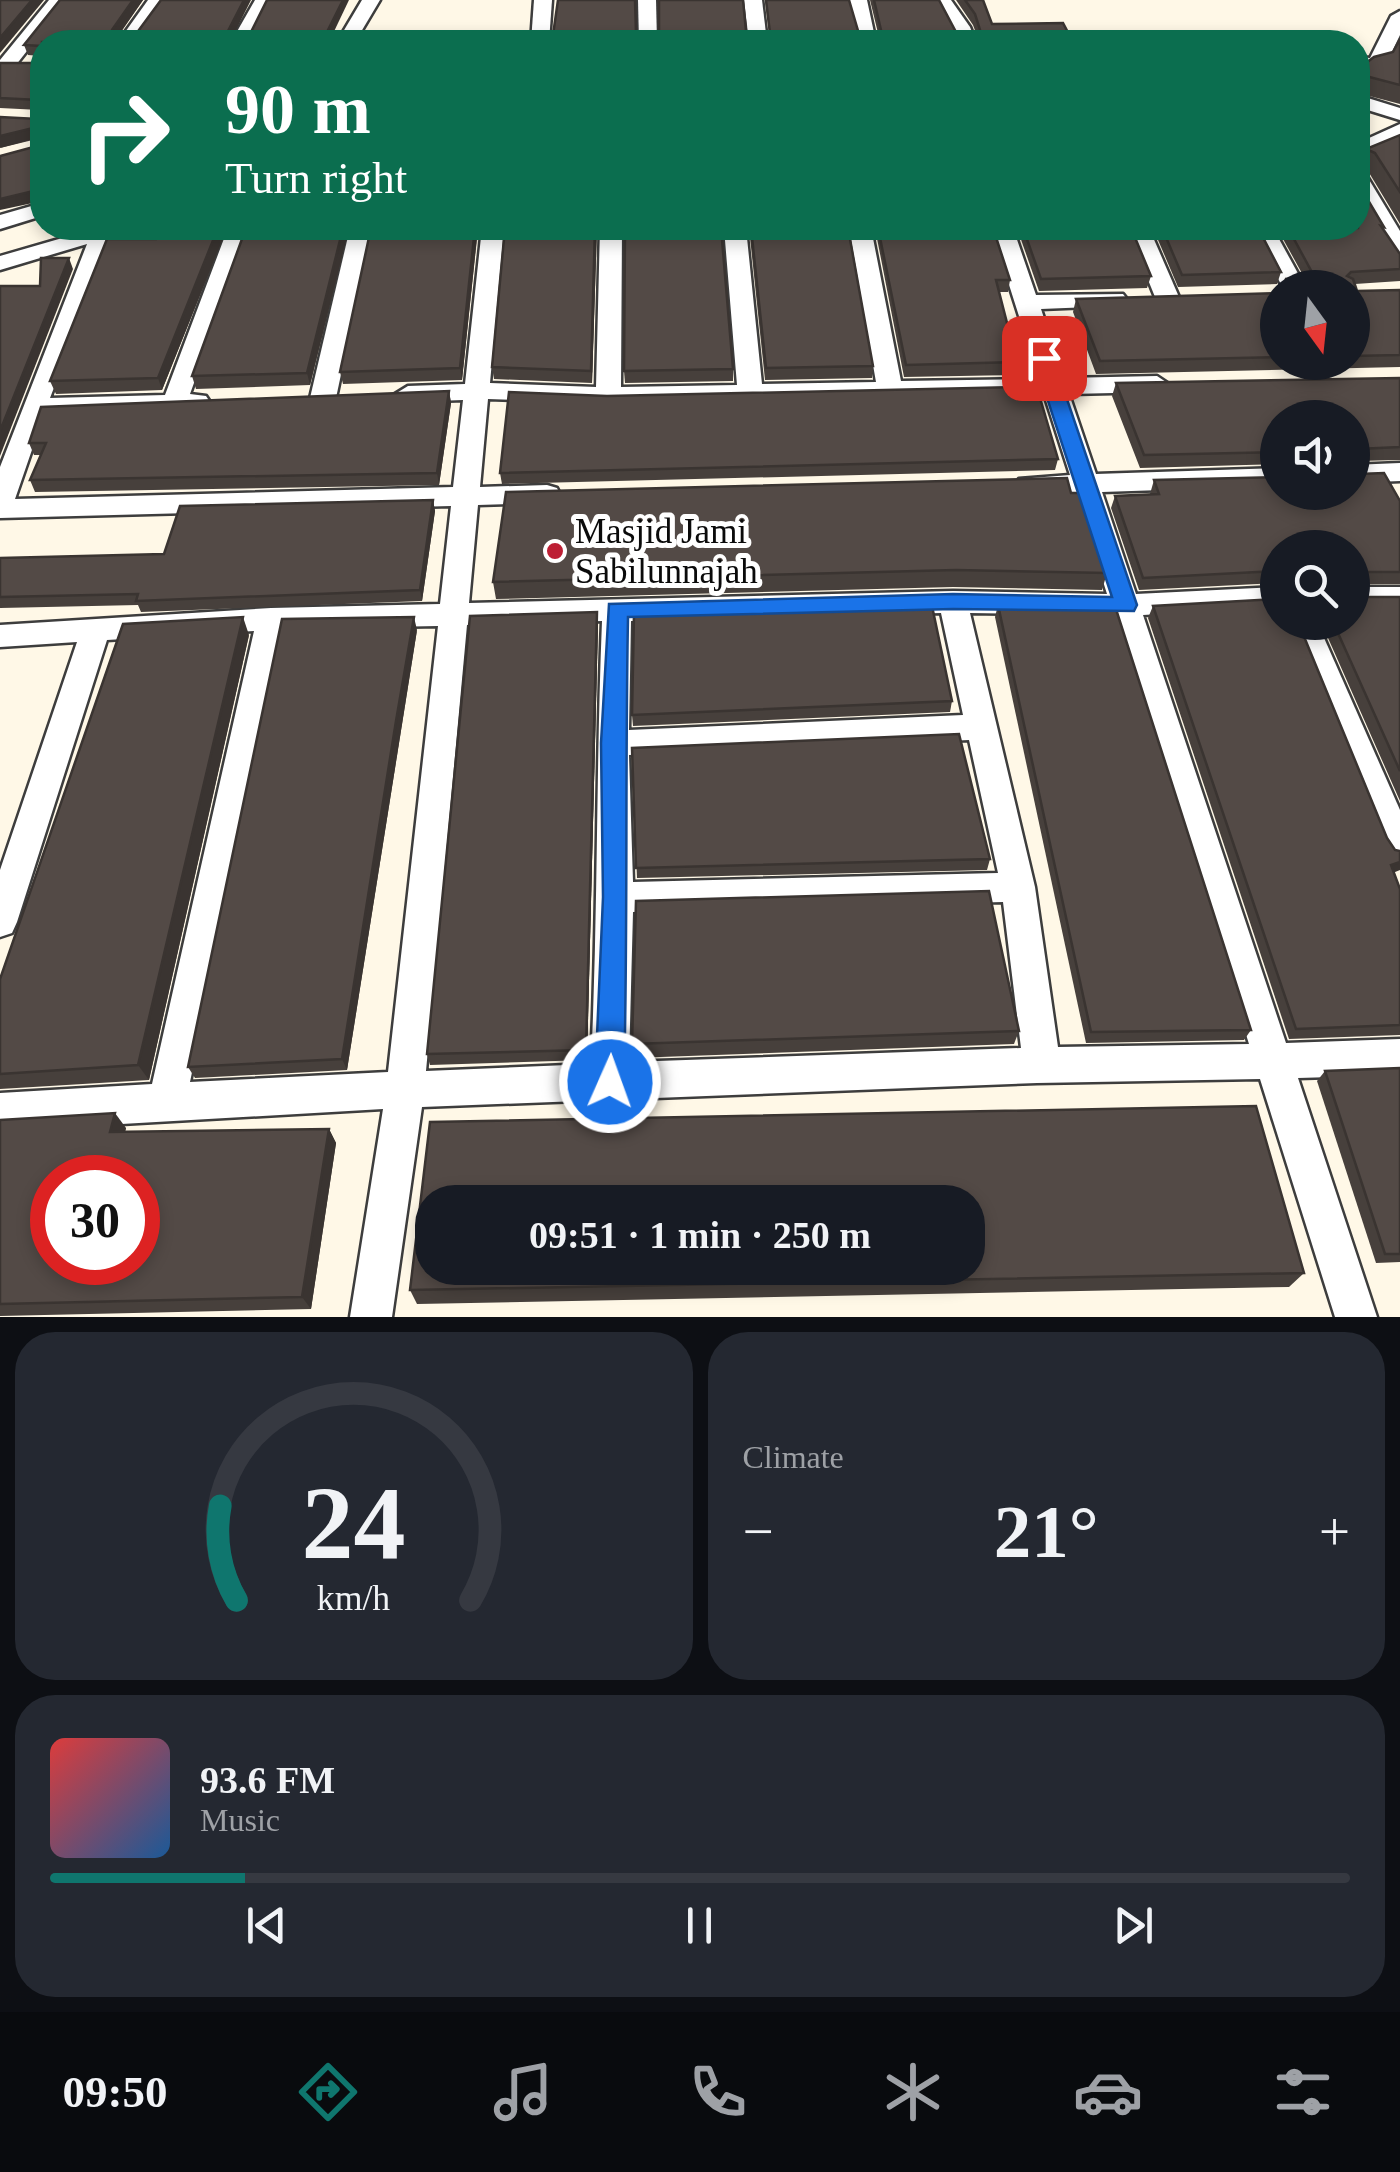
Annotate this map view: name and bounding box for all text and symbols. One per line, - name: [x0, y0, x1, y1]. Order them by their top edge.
- icon: right: [60, 70, 190, 200]
- text: 90 m: [225, 71, 371, 148]
- text: Turn right: [225, 153, 407, 203]
- north arrow: [1260, 270, 1370, 380]
- map controls: [1260, 270, 1370, 640]
- pin: [1002, 316, 1087, 401]
- icon: arrive: [1017, 331, 1072, 386]
- button: sound: [1260, 400, 1370, 510]
- place label: Masjid Jami Sabilunnajah: [575, 512, 758, 591]
- button: search: [1260, 530, 1370, 640]
- marker: Masjid Jami Sabilunnajah: [544, 540, 566, 562]
- position arrow: [558, 1030, 662, 1134]
- speed limit sign: 30: [30, 1155, 160, 1285]
- text: 09:51 · 1 min · 250 m: [529, 1214, 871, 1256]
- text: Climate: [743, 1439, 844, 1475]
- text: 24: [302, 1465, 406, 1580]
- text: 21°: [994, 1490, 1099, 1573]
- text: −: [743, 1501, 774, 1562]
- text: +: [1319, 1501, 1350, 1562]
- text: km/h: [317, 1578, 391, 1618]
- text: 93.6 FM: [200, 1759, 335, 1801]
- text: Music: [200, 1802, 280, 1838]
- icon: previous: [239, 1898, 294, 1953]
- icon: pause: [672, 1898, 727, 1953]
- icon: next: [1106, 1898, 1161, 1953]
- icon: directions: [293, 2057, 363, 2127]
- icon: music: [488, 2057, 558, 2127]
- icon: phone: [683, 2057, 753, 2127]
- icon: climate: [878, 2057, 948, 2127]
- icon: car: [1073, 2057, 1143, 2127]
- icon: filters: [1268, 2057, 1338, 2127]
- text: 09:50: [63, 2067, 168, 2117]

